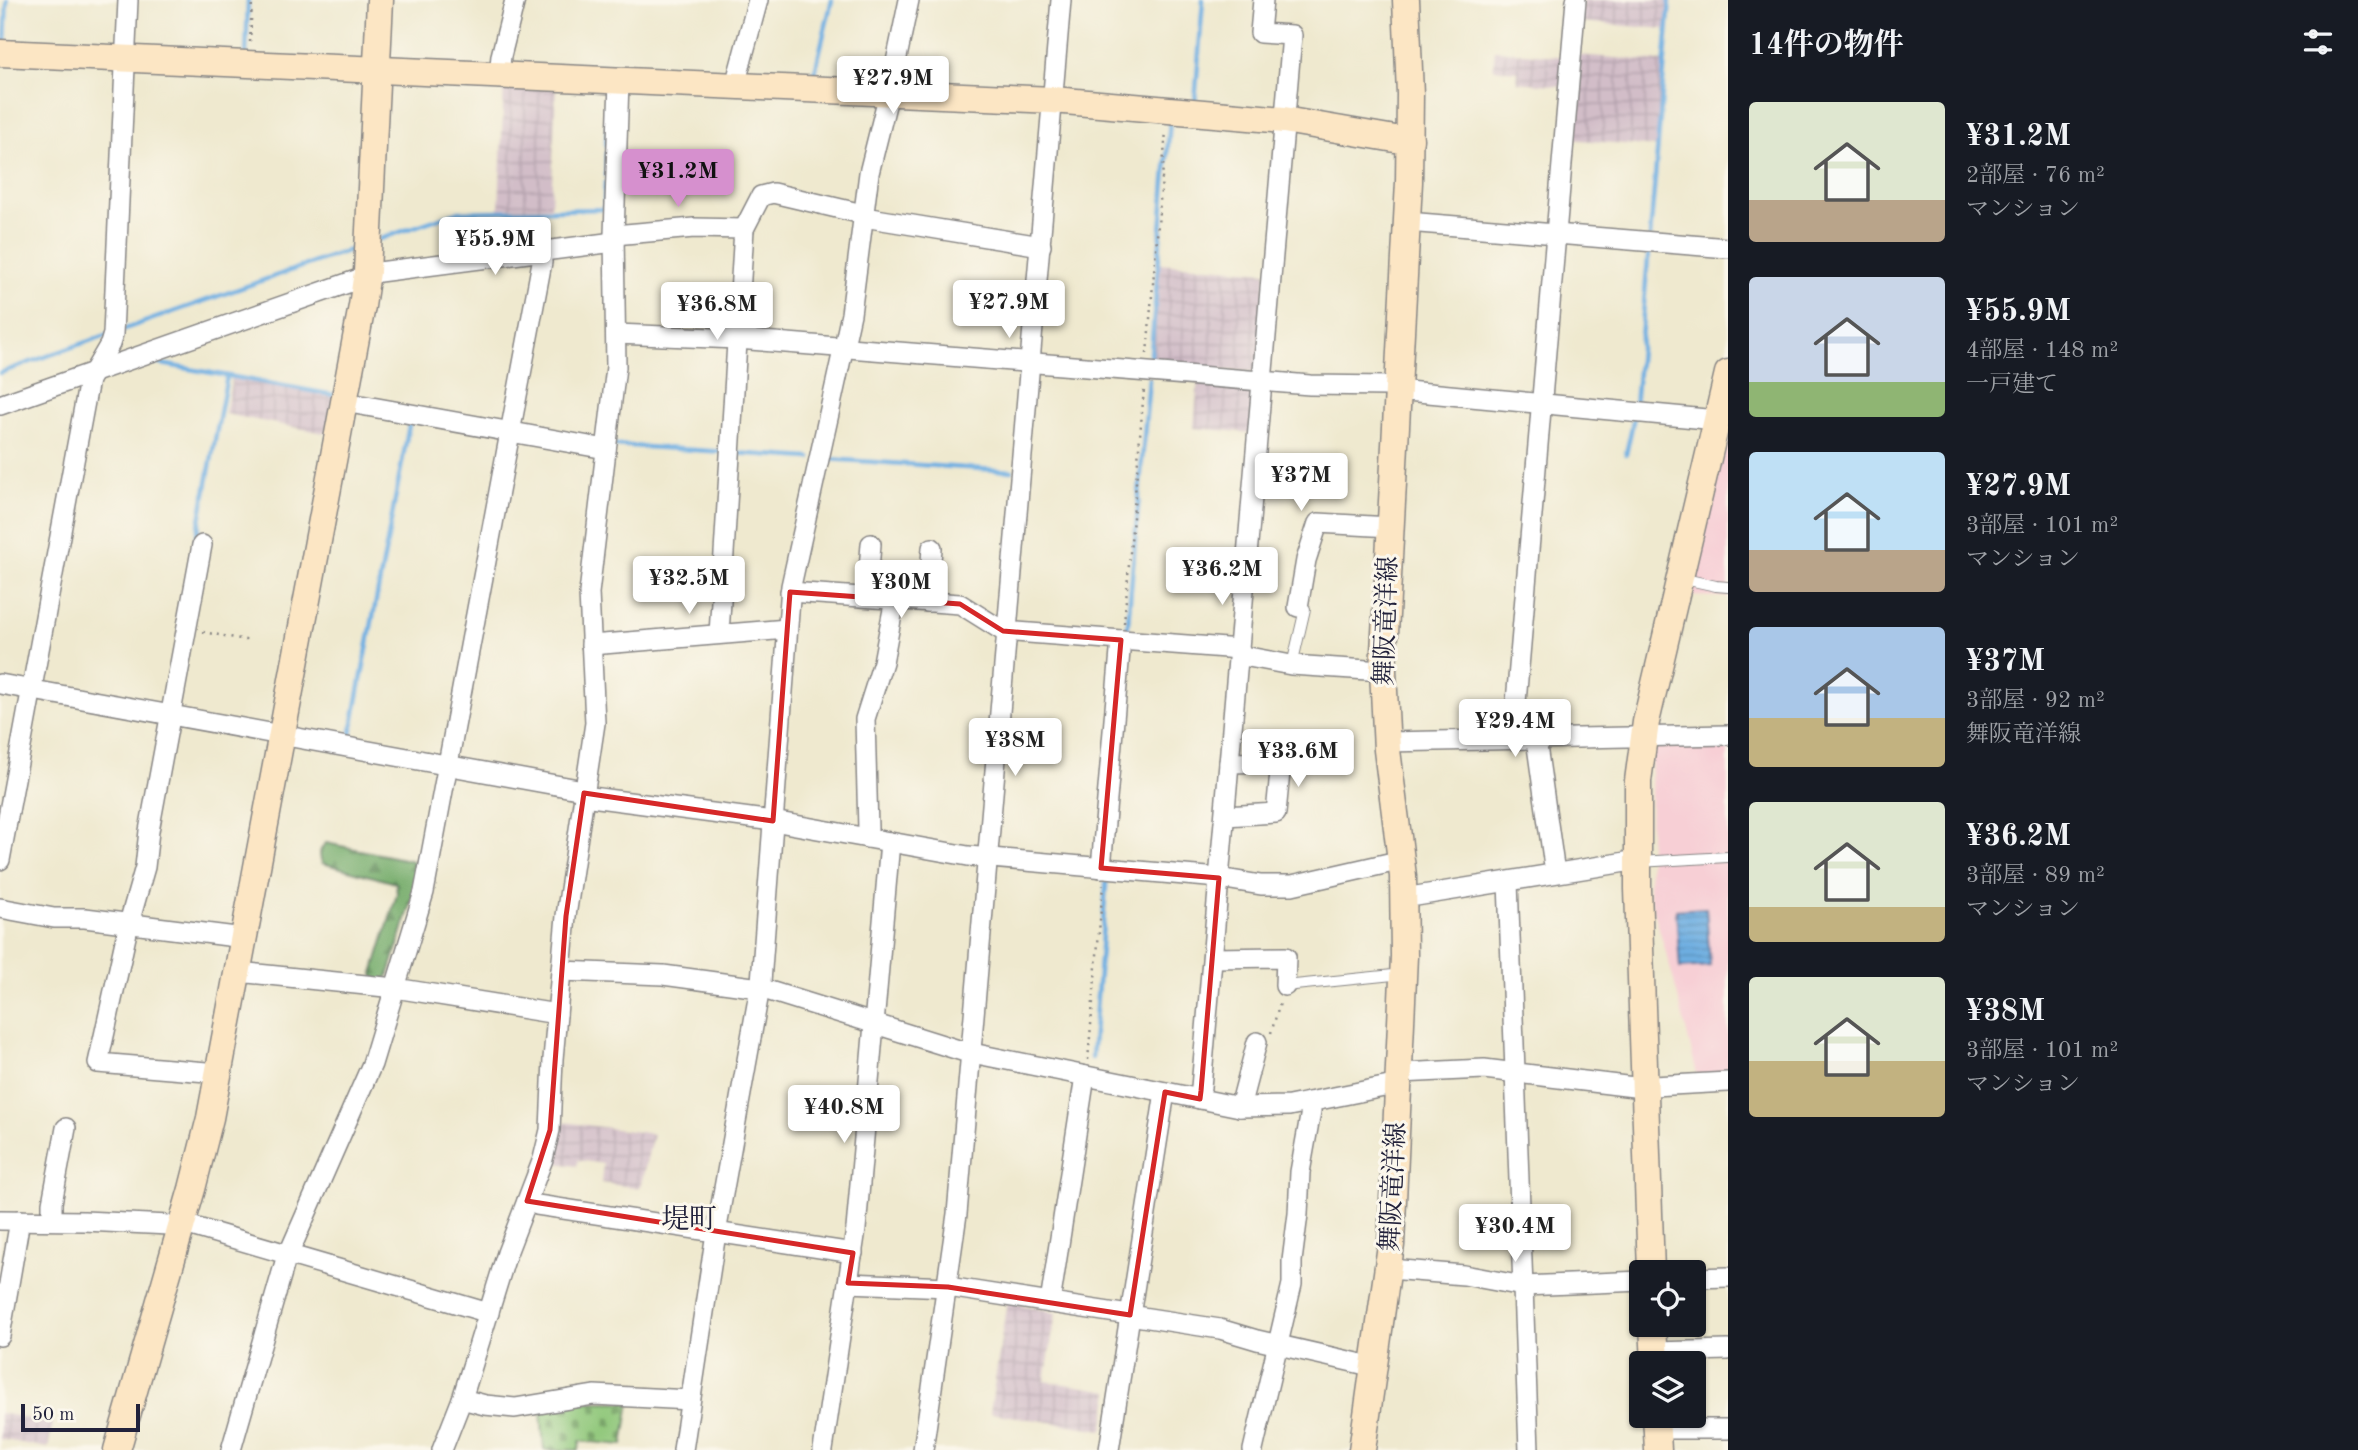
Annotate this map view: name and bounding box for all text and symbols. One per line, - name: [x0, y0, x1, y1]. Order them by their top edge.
- icon: filters: [2299, 23, 2337, 61]
- text: 14件の物件: [1749, 31, 1904, 61]
- pin: ¥27.9M: [836, 57, 950, 116]
- text: ¥27.9M: [853, 67, 933, 90]
- text: ¥31.2M: [1966, 122, 2071, 152]
- icon: home: [1805, 130, 1889, 214]
- pin: ¥31.2M: [621, 150, 735, 209]
- text: ¥31.2M: [638, 160, 718, 183]
- text: 2部屋 · 76 m²: [1966, 164, 2105, 187]
- text: マンション: [1966, 198, 2080, 221]
- pin: ¥55.9M: [438, 218, 552, 277]
- text: ¥55.9M: [455, 228, 535, 251]
- pin: ¥27.9M: [952, 280, 1066, 340]
- pin: ¥36.8M: [660, 282, 774, 342]
- text: ¥27.9M: [969, 291, 1049, 314]
- text: ¥36.8M: [677, 293, 757, 316]
- text: ¥55.9M: [1966, 297, 2071, 327]
- icon: home: [1805, 305, 1889, 389]
- text: 4部屋 · 148 m²: [1966, 339, 2118, 362]
- text: 一戸建て: [1966, 373, 2058, 396]
- pin: ¥37M: [1260, 454, 1342, 513]
- text: ¥37M: [1271, 464, 1331, 487]
- text: ¥27.9M: [1966, 472, 2071, 502]
- icon: home: [1805, 480, 1889, 564]
- text: 3部屋 · 101 m²: [1966, 514, 2118, 537]
- pin: ¥36.2M: [1165, 548, 1279, 607]
- text: マンション: [1966, 548, 2080, 571]
- pin: ¥32.5M: [632, 556, 746, 616]
- street label: 舞阪竜洋線: [1370, 556, 1402, 686]
- text: ¥36.2M: [1182, 558, 1262, 581]
- pin: ¥30M: [860, 560, 942, 620]
- text: ¥32.5M: [649, 567, 729, 590]
- text: ¥30M: [871, 571, 931, 594]
- text: ¥37M: [1966, 647, 2045, 677]
- icon: home: [1805, 655, 1889, 739]
- text: 3部屋 · 92 m²: [1966, 689, 2105, 712]
- pin: ¥29.4M: [1458, 700, 1572, 759]
- text: ¥29.4M: [1475, 710, 1555, 733]
- pin: ¥38M: [974, 718, 1056, 778]
- text: 舞阪竜洋線: [1966, 723, 2081, 746]
- text: ¥38M: [985, 729, 1045, 752]
- pin: ¥33.6M: [1241, 730, 1355, 789]
- text: ¥33.6M: [1258, 740, 1338, 763]
- text: ¥36.2M: [1966, 822, 2071, 852]
- icon: home: [1805, 830, 1889, 914]
- text: 3部屋 · 89 m²: [1966, 864, 2105, 887]
- text: マンション: [1966, 898, 2080, 921]
- text: ¥38M: [1966, 997, 2045, 1027]
- icon: home: [1805, 1005, 1889, 1089]
- text: 3部屋 · 101 m²: [1966, 1039, 2118, 1062]
- text: マンション: [1966, 1073, 2080, 1096]
- pin: ¥40.8M: [787, 1086, 901, 1145]
- text: ¥40.8M: [804, 1096, 884, 1119]
- street label: 舞阪竜洋線: [1376, 1121, 1410, 1253]
- district label: 堤町: [661, 1204, 717, 1235]
- pin: ¥30.4M: [1458, 1204, 1572, 1264]
- text: ¥30.4M: [1475, 1215, 1555, 1238]
- map controls: [1629, 1260, 1706, 1428]
- button: locate: [1629, 1260, 1706, 1337]
- button: layers: [1629, 1351, 1706, 1428]
- scale bar: [21, 1401, 140, 1433]
- text: 50 m: [32, 1406, 74, 1425]

